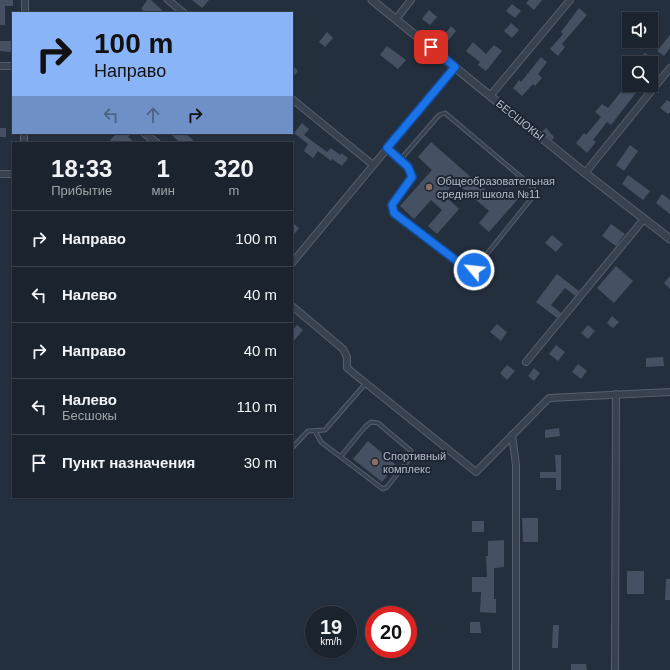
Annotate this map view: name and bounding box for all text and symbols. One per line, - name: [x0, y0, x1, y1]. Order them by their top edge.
- map controls: [622, 12, 658, 92]
- button: sound: [622, 12, 658, 48]
- icon: right: [28, 28, 80, 80]
- text: 100 m: [94, 28, 173, 59]
- pin: [414, 30, 448, 64]
- icon: arrive: [420, 36, 442, 58]
- button: search: [622, 56, 658, 92]
- text: Направо: [94, 61, 166, 81]
- street label: БЕСШОКЫ: [494, 97, 546, 143]
- icon: left: [100, 104, 122, 126]
- icon: ahead: [142, 104, 164, 126]
- icon: right: [184, 104, 206, 126]
- text: 18:33: [51, 155, 112, 182]
- text: 1: [156, 155, 170, 182]
- text: 320: [214, 155, 254, 182]
- place label: Общеобразовательная средняя школа №11: [437, 175, 555, 200]
- marker: Общеобразовательная средняя школа №11: [424, 182, 434, 192]
- text: Прибытие: [51, 183, 112, 198]
- text: мин: [151, 183, 175, 198]
- text: m: [228, 183, 239, 198]
- icon: right: [28, 228, 50, 250]
- text: Направо: [62, 230, 126, 247]
- text: 100 m: [235, 230, 277, 247]
- position arrow: [453, 249, 495, 291]
- icon: left: [28, 284, 50, 306]
- text: Налево: [62, 286, 117, 303]
- text: 40 m: [244, 286, 277, 303]
- icon: right: [28, 340, 50, 362]
- text: Направо: [62, 342, 126, 359]
- text: 40 m: [244, 342, 277, 359]
- text: Налево: [62, 391, 117, 408]
- icon: left: [28, 396, 50, 418]
- text: 110 m: [236, 398, 277, 415]
- text: Бесшокы: [62, 408, 117, 423]
- place label: Спортивный комплекс: [383, 450, 446, 475]
- icon: arrive: [28, 452, 50, 474]
- text: Пункт назначения: [62, 454, 195, 471]
- text: 30 m: [244, 454, 277, 471]
- marker: Спортивный комплекс: [370, 457, 380, 467]
- speed limit sign: 20: [365, 606, 417, 658]
- text: 19: [320, 616, 342, 638]
- text: km/h: [320, 636, 342, 647]

